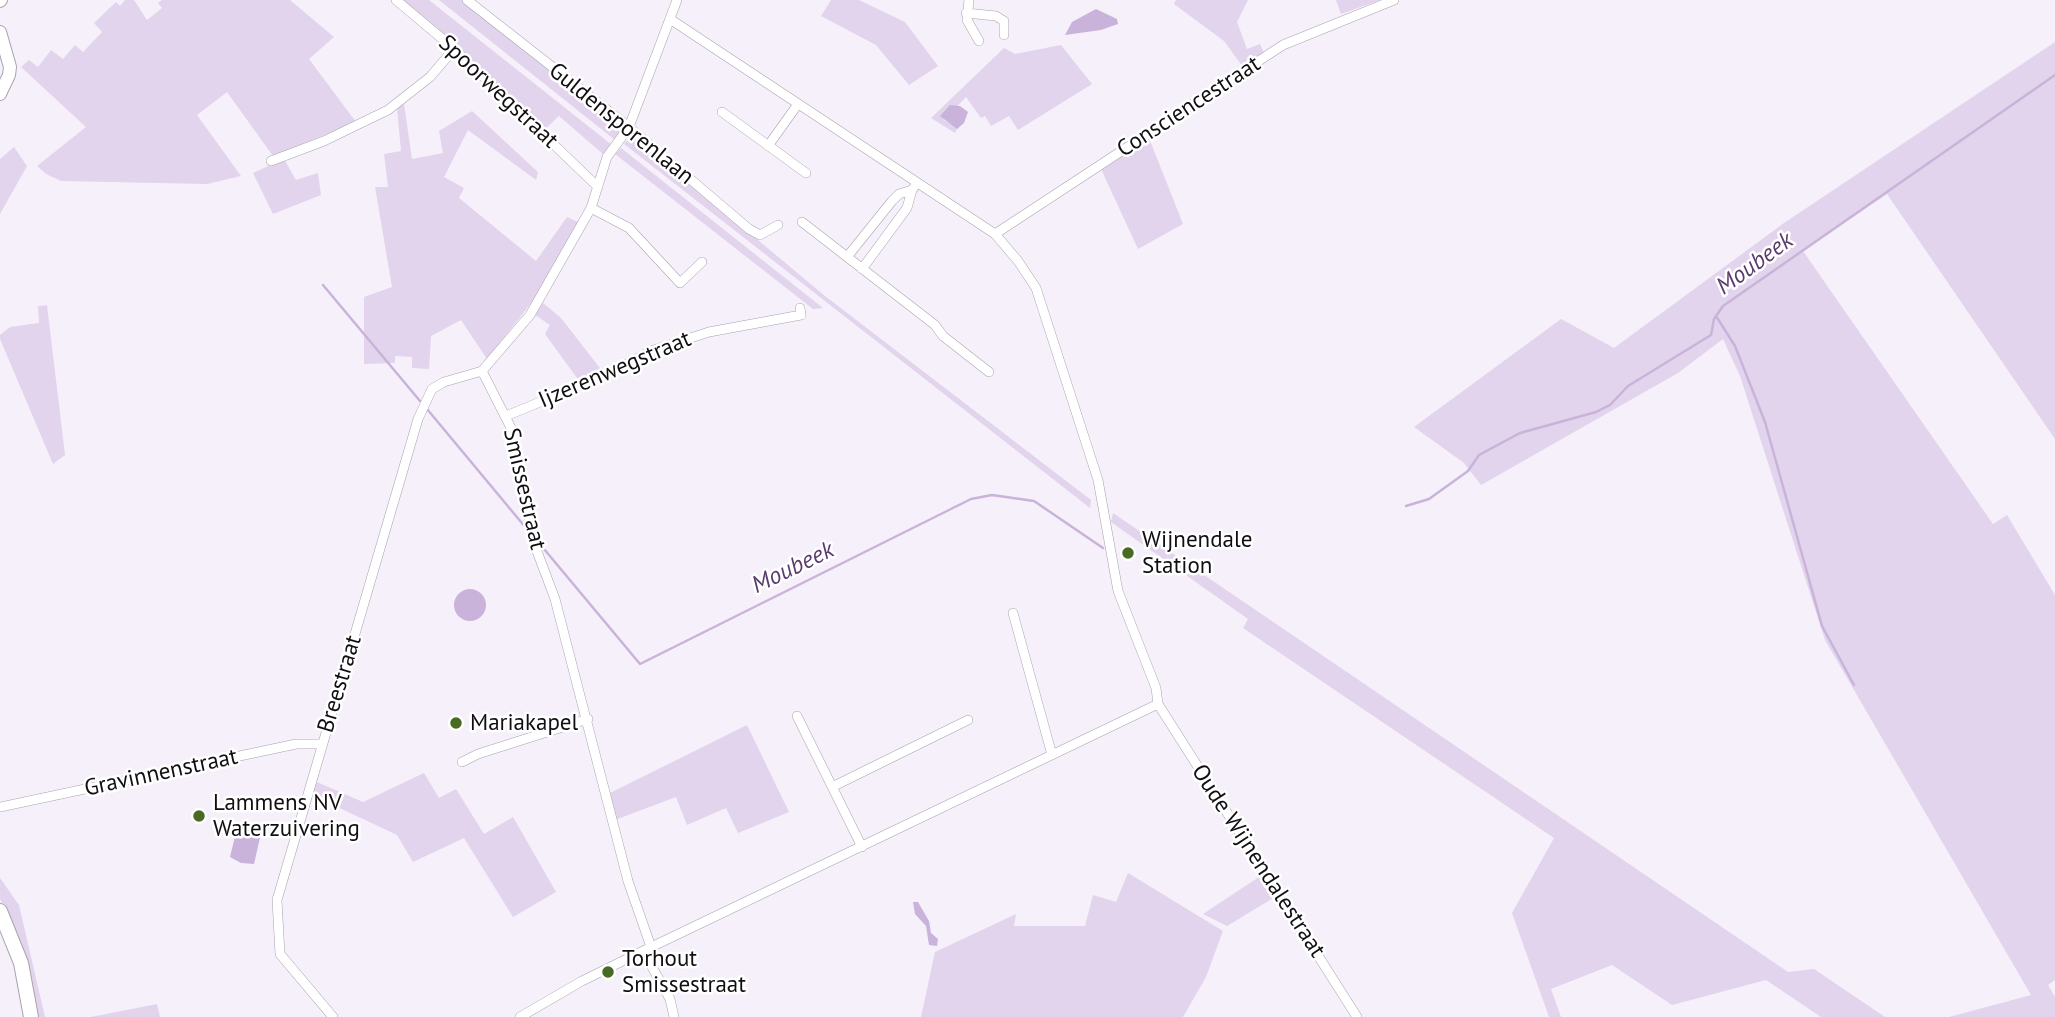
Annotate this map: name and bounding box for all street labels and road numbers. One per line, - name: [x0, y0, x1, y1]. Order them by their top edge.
- street label: Spoorwegstraat: [432, 30, 564, 154]
- street label: Consciencestraat: [1112, 50, 1266, 164]
- street label: Guldensporenlaan: [543, 57, 699, 191]
- street label: Ijzerenwegstraat: [535, 325, 695, 415]
- street label: Smissestraat: [497, 425, 551, 553]
- street label: Breestraat: [312, 632, 368, 736]
- street label: Gravinnenstraat: [82, 743, 240, 803]
- street label: Oude Wijnendalestraat: [1185, 759, 1331, 963]

